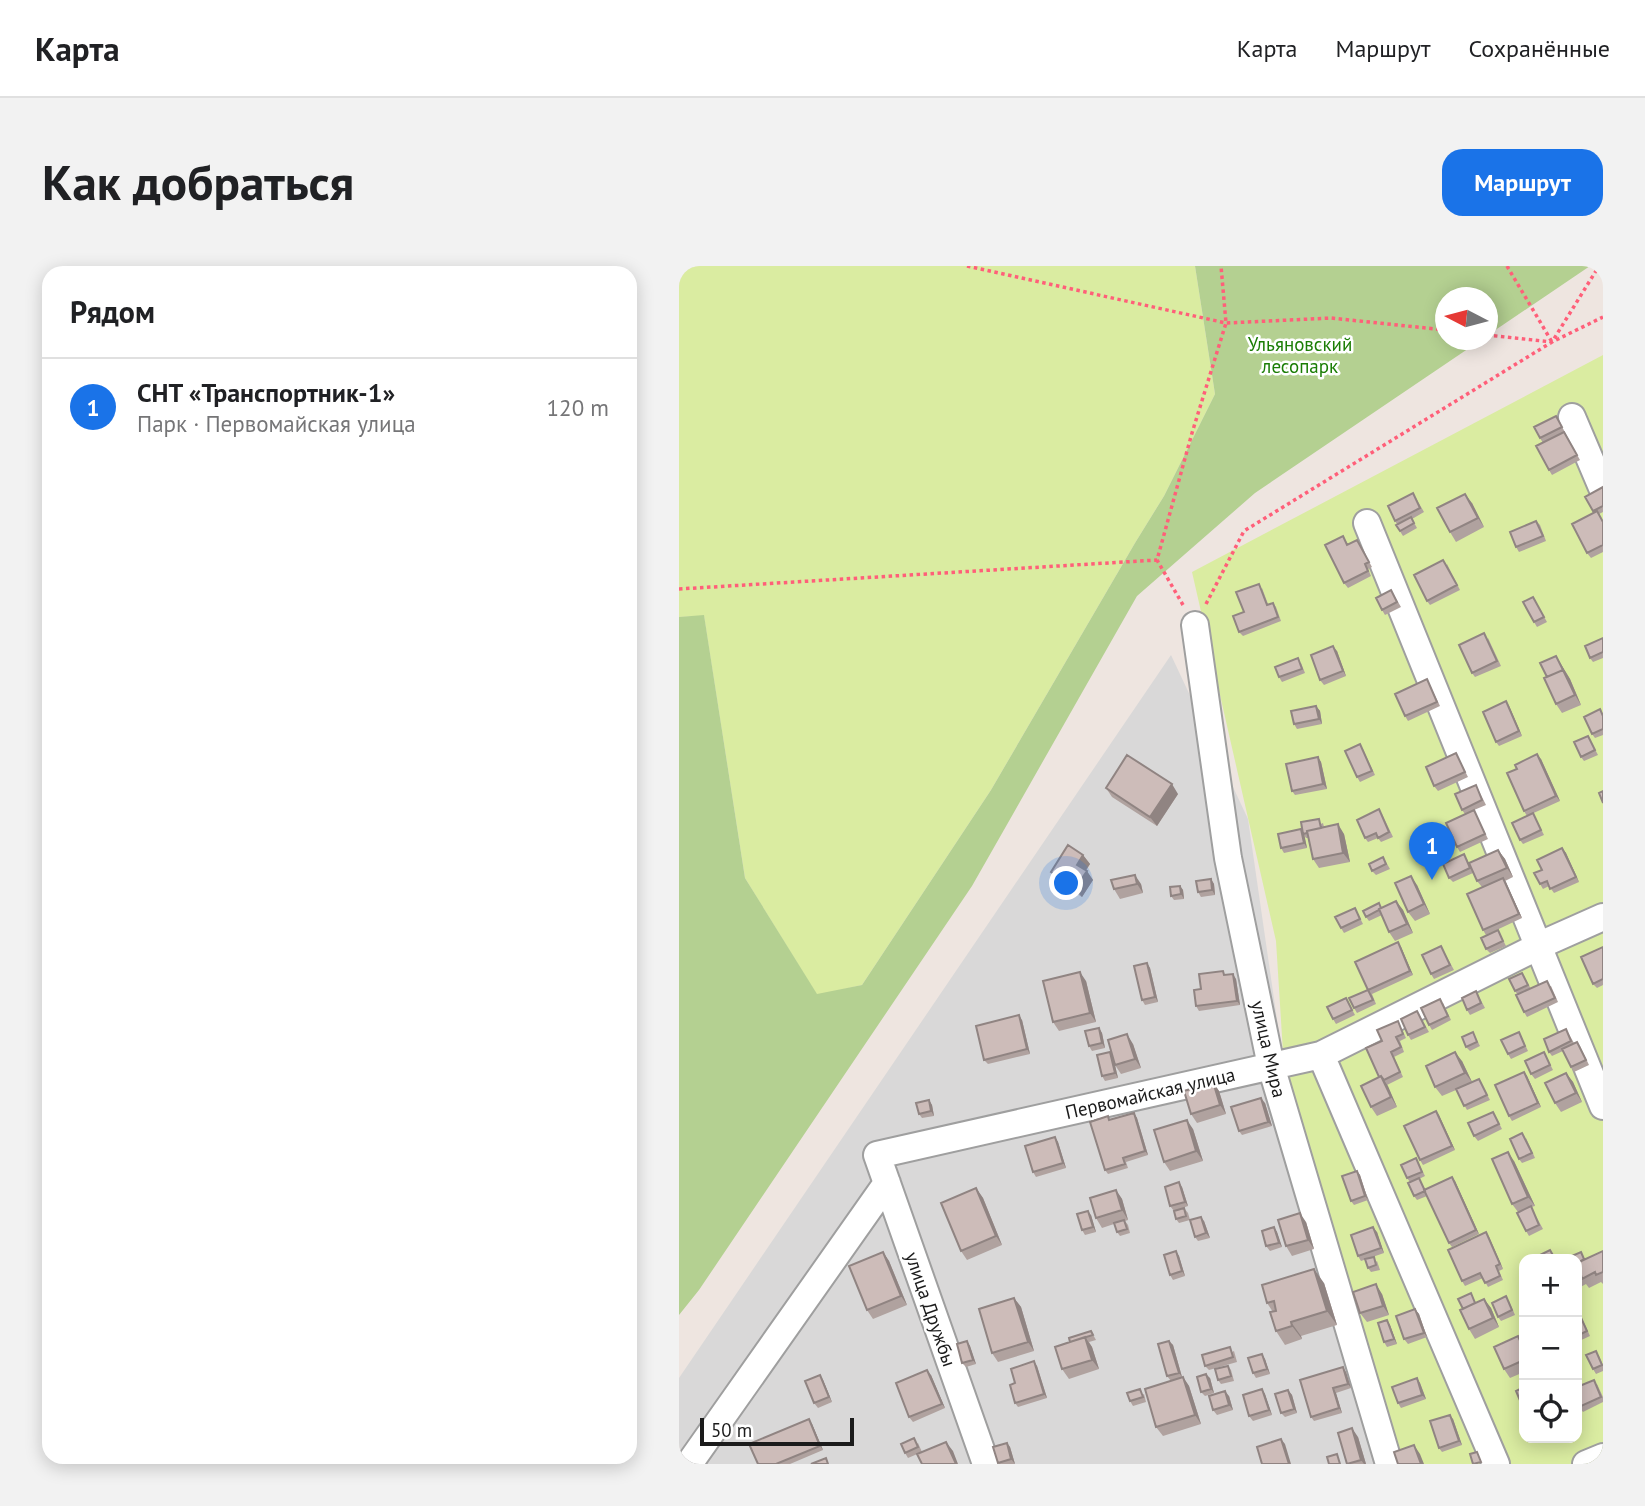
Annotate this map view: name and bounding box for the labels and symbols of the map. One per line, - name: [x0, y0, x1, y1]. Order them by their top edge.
- north arrow: [1435, 287, 1498, 350]
- park label: Ульяновский лесопарк: [1248, 332, 1352, 378]
- pin: 1: [1409, 822, 1455, 880]
- your location: [1049, 866, 1083, 900]
- street label: улица Мира: [1246, 998, 1292, 1100]
- street label: Первомайская улица: [1063, 1062, 1237, 1124]
- street label: улица Дружбы: [900, 1248, 962, 1370]
- scale bar: [700, 1415, 854, 1447]

